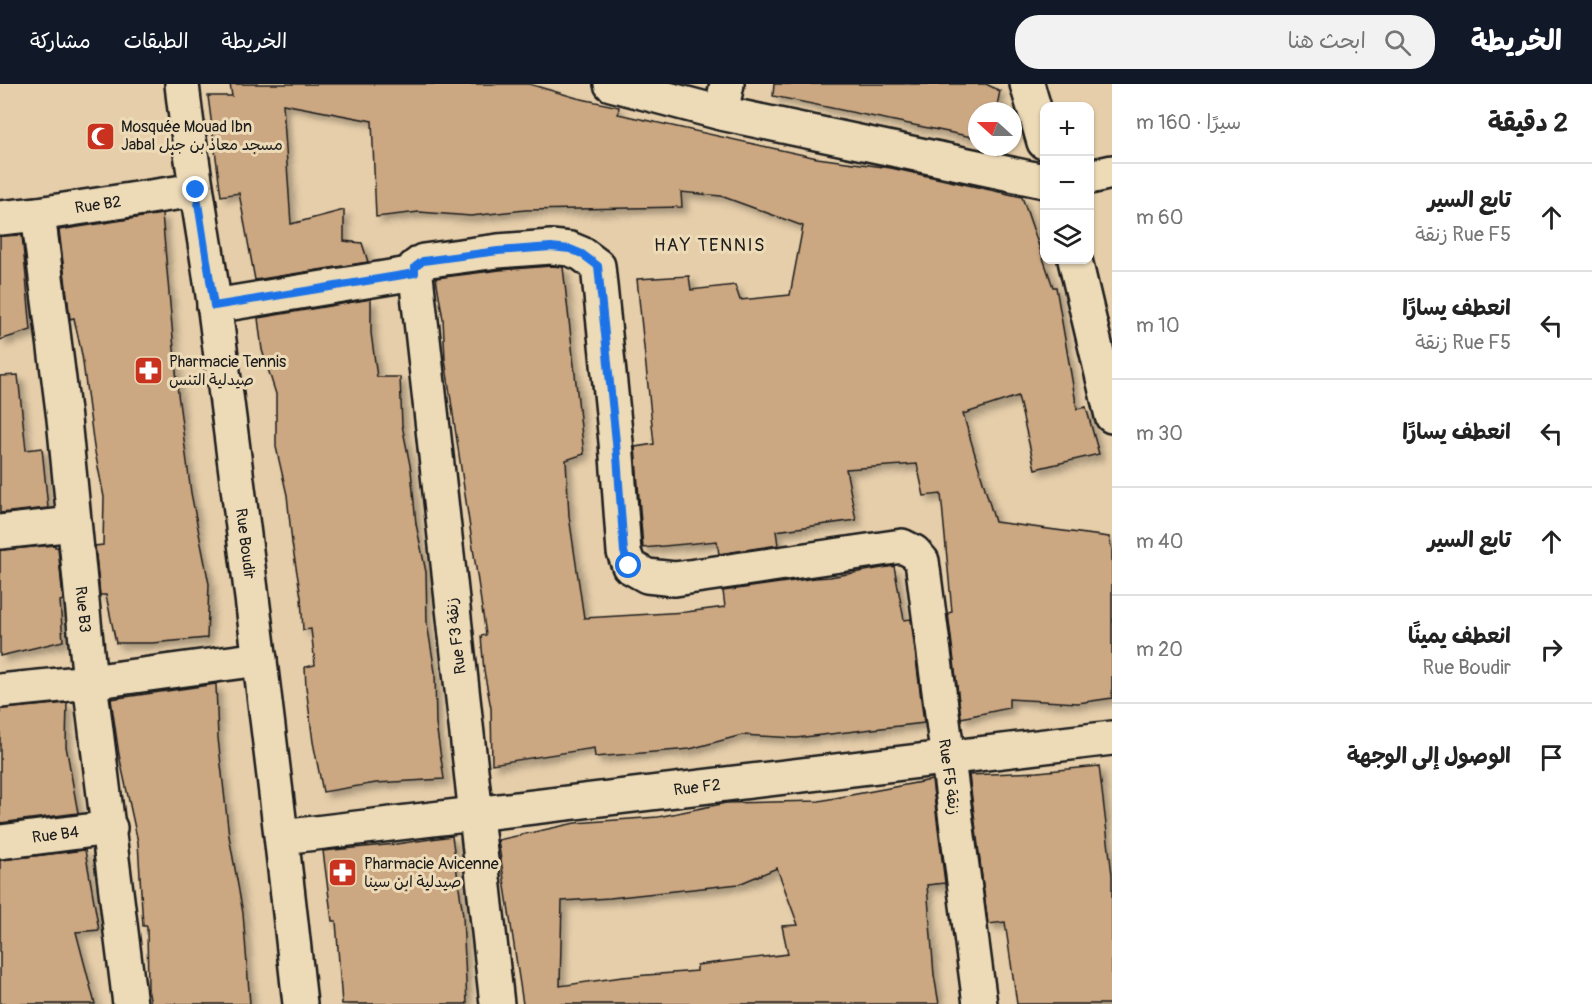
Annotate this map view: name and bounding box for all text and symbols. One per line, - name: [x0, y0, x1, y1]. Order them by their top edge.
- search box: [1015, 15, 1435, 69]
- text: الخريطة: [1471, 24, 1562, 59]
- icon: search: [1381, 26, 1414, 59]
- text: ابحث هنا: [1288, 27, 1366, 55]
- text: مشاركة: [30, 28, 91, 55]
- text: الطبقات: [124, 28, 189, 55]
- text: الخريطة: [222, 28, 287, 55]
- north arrow: [968, 102, 1022, 156]
- map controls: [1040, 102, 1094, 264]
- button: +: [1040, 102, 1094, 156]
- text: 2 دقيقة: [1488, 107, 1568, 139]
- text: سيرًا · 160 m: [1136, 110, 1241, 135]
- place label: Mosquée Mouad Ibn Jabal مسجد معاذ بن جبل: [121, 117, 283, 155]
- mosque icon: Mosquée Mouad Ibn Jabal مسجد معاذ بن جبل: [84, 120, 116, 152]
- button: −: [1040, 156, 1094, 210]
- route end: [182, 176, 208, 202]
- text: تابع السير: [1428, 186, 1511, 214]
- street label: Rue B2: [74, 191, 123, 218]
- icon: ahead: [1535, 201, 1568, 234]
- text: 60 m: [1136, 205, 1183, 230]
- button: layers: [1040, 210, 1094, 264]
- text: Rue F5 زنقة: [1415, 222, 1511, 247]
- district label: HAY TENNIS: [654, 234, 766, 257]
- text: انعطف يسارًا: [1402, 294, 1511, 322]
- icon: left: [1535, 309, 1568, 342]
- text: 10 m: [1136, 313, 1180, 338]
- text: Rue F5 زنقة: [1415, 330, 1511, 355]
- place label: Pharmacie Tennis صيدلية التنس: [169, 352, 286, 390]
- pharmacy icon: Pharmacie Tennis صيدلية التنس: [132, 355, 164, 387]
- icon: left: [1535, 417, 1568, 450]
- text: انعطف يسارًا: [1402, 418, 1511, 446]
- text: 30 m: [1136, 421, 1183, 446]
- street label: Rue Boudir: [231, 507, 260, 580]
- icon: ahead: [1535, 525, 1568, 558]
- text: تابع السير: [1428, 526, 1511, 554]
- text: 40 m: [1136, 529, 1183, 554]
- route start: [615, 552, 641, 578]
- street label: Rue B3: [71, 585, 95, 634]
- street label: Rue F3 زنقة: [441, 597, 471, 675]
- text: انعطف يمينًا: [1408, 622, 1511, 650]
- icon: right: [1535, 633, 1568, 666]
- text: 20 m: [1136, 637, 1183, 662]
- text: Rue Boudir: [1423, 655, 1511, 680]
- street label: Rue F5 زنقة: [934, 738, 964, 816]
- icon: arrive: [1535, 741, 1568, 774]
- text: الوصول إلى الوجهة: [1347, 742, 1511, 770]
- street label: Rue F2: [672, 775, 722, 800]
- street label: Rue B4: [31, 822, 80, 848]
- place label: Pharmacie Avicenne صيدلية ابن سينا: [364, 854, 499, 892]
- pharmacy icon: Pharmacie Avicenne صيدلية ابن سينا: [327, 857, 359, 889]

